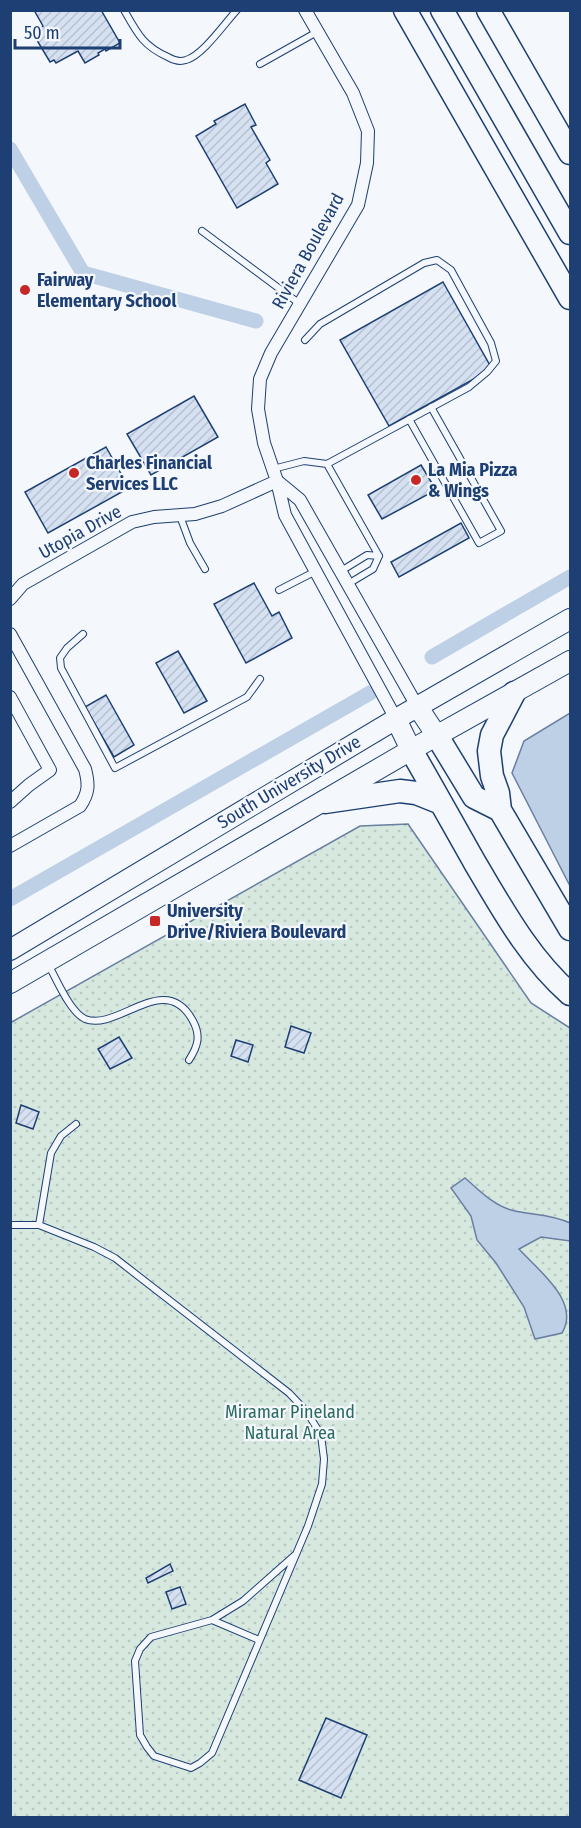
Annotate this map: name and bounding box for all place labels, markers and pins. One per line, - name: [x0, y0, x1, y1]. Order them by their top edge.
- place label: Fairway Elementary School: [37, 269, 176, 312]
- marker: Fairway Elementary School: [18, 283, 32, 297]
- place label: Charles Financial Services LLC: [86, 452, 212, 495]
- place label: La Mia Pizza & Wings: [428, 459, 518, 502]
- marker: Charles Financial Services LLC: [67, 466, 81, 480]
- marker: La Mia Pizza & Wings: [409, 473, 423, 487]
- place label: University Drive/Riviera Boulevard: [167, 900, 346, 943]
- marker: University Drive/Riviera Boulevard: [148, 914, 162, 928]

